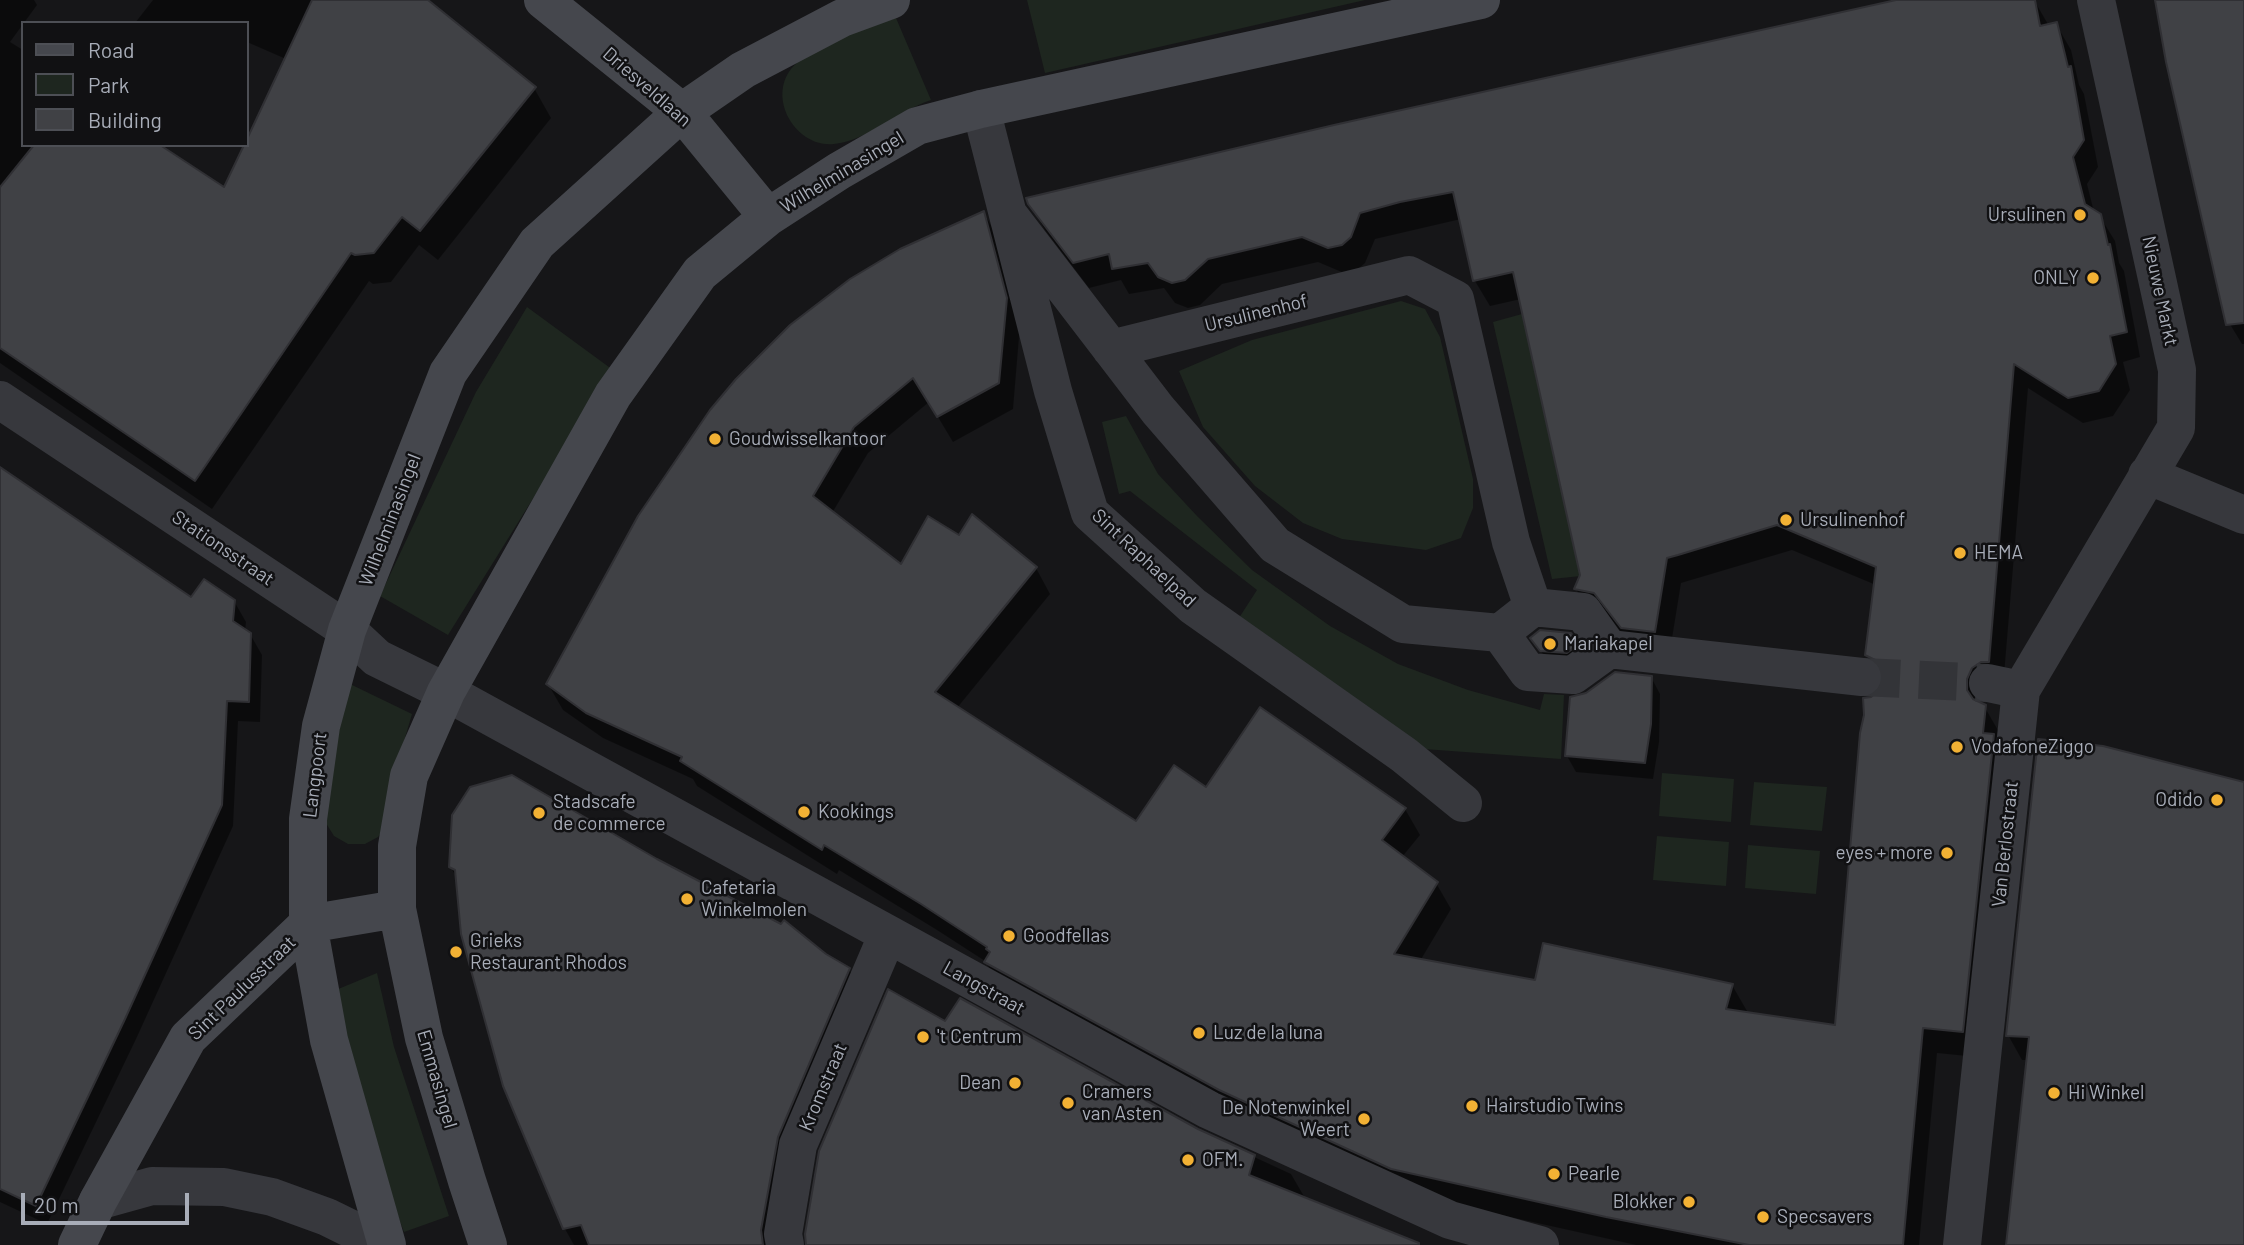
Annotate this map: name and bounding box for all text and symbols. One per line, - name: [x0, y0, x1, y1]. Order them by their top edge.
- legend: [21, 21, 248, 147]
- text: Road: [88, 37, 134, 62]
- street label: Driesveldlaan: [598, 42, 696, 132]
- text: Park: [88, 72, 129, 97]
- text: Building: [88, 107, 162, 132]
- street label: Wilhelminasingel: [776, 126, 908, 218]
- place label: Ursulinen: [1988, 204, 2066, 226]
- marker: Ursulinen: [2072, 207, 2088, 223]
- street label: Nieuwe Markt: [2137, 234, 2183, 348]
- place label: ONLY: [2033, 267, 2079, 289]
- marker: ONLY: [2085, 270, 2101, 286]
- street label: Ursulinenhof: [1202, 289, 1310, 337]
- place label: Goudwisselkantoor: [729, 428, 886, 450]
- marker: Goudwisselkantoor: [707, 431, 723, 447]
- street label: Wilhelminasingel: [354, 451, 426, 589]
- street label: Sint Raphaelpad: [1087, 504, 1201, 612]
- street label: Stationsstraat: [168, 506, 278, 590]
- place label: Ursulinenhof: [1800, 509, 1905, 531]
- marker: Ursulinenhof: [1778, 512, 1794, 528]
- place label: HEMA: [1974, 542, 2023, 564]
- marker: HEMA: [1952, 545, 1968, 561]
- place label: Mariakapel: [1564, 633, 1653, 655]
- marker: Mariakapel: [1542, 636, 1558, 652]
- street label: Langpoort: [298, 731, 332, 819]
- place label: VodafoneZiggo: [1971, 736, 2094, 758]
- marker: VodafoneZiggo: [1949, 739, 1965, 755]
- street label: Van Berlostraat: [1987, 780, 2023, 908]
- place label: Odido: [2155, 789, 2203, 811]
- place label: Stadscafe de commerce: [553, 791, 666, 835]
- marker: Odido: [2209, 792, 2225, 808]
- place label: Kookings: [818, 801, 894, 823]
- marker: Kookings: [796, 804, 812, 820]
- marker: Stadscafe de commerce: [531, 805, 547, 821]
- place label: eyes + more: [1836, 842, 1933, 864]
- marker: eyes + more: [1939, 845, 1955, 861]
- place label: Cafetaria Winkelmolen: [701, 877, 807, 921]
- marker: Cafetaria Winkelmolen: [679, 891, 695, 907]
- place label: Goodfellas: [1023, 925, 1109, 947]
- marker: Goodfellas: [1001, 928, 1017, 944]
- place label: Grieks Restaurant Rhodos: [470, 930, 627, 974]
- street label: Sint Paulusstraat: [184, 931, 300, 1045]
- marker: Grieks Restaurant Rhodos: [448, 944, 464, 960]
- street label: Langstraat: [939, 956, 1029, 1020]
- place label: Luz de la luna: [1213, 1022, 1323, 1044]
- marker: Luz de la luna: [1191, 1025, 1207, 1041]
- place label: 't Centrum: [937, 1026, 1022, 1048]
- street label: Emmasingel: [412, 1027, 462, 1131]
- marker: 't Centrum: [915, 1029, 931, 1045]
- street label: Kromstraat: [794, 1039, 852, 1135]
- place label: Dean: [959, 1072, 1001, 1094]
- marker: Dean: [1007, 1075, 1023, 1091]
- place label: Cramers van Asten: [1082, 1081, 1162, 1125]
- place label: Hi Winkel: [2068, 1082, 2144, 1104]
- marker: Hi Winkel: [2046, 1085, 2062, 1101]
- marker: Cramers van Asten: [1060, 1095, 1076, 1111]
- place label: Hairstudio Twins: [1486, 1095, 1624, 1117]
- place label: De Notenwinkel Weert: [1222, 1097, 1350, 1141]
- marker: Hairstudio Twins: [1464, 1098, 1480, 1114]
- marker: De Notenwinkel Weert: [1356, 1111, 1372, 1127]
- place label: OFM.: [1202, 1149, 1243, 1171]
- marker: OFM.: [1180, 1152, 1196, 1168]
- place label: Pearle: [1568, 1163, 1620, 1185]
- marker: Pearle: [1546, 1166, 1562, 1182]
- scale bar: [24, 1178, 192, 1222]
- place label: Blokker: [1613, 1191, 1675, 1213]
- text: 20 m: [34, 1192, 79, 1217]
- marker: Blokker: [1681, 1194, 1697, 1210]
- place label: Specsavers: [1777, 1206, 1872, 1228]
- marker: Specsavers: [1755, 1209, 1771, 1225]

